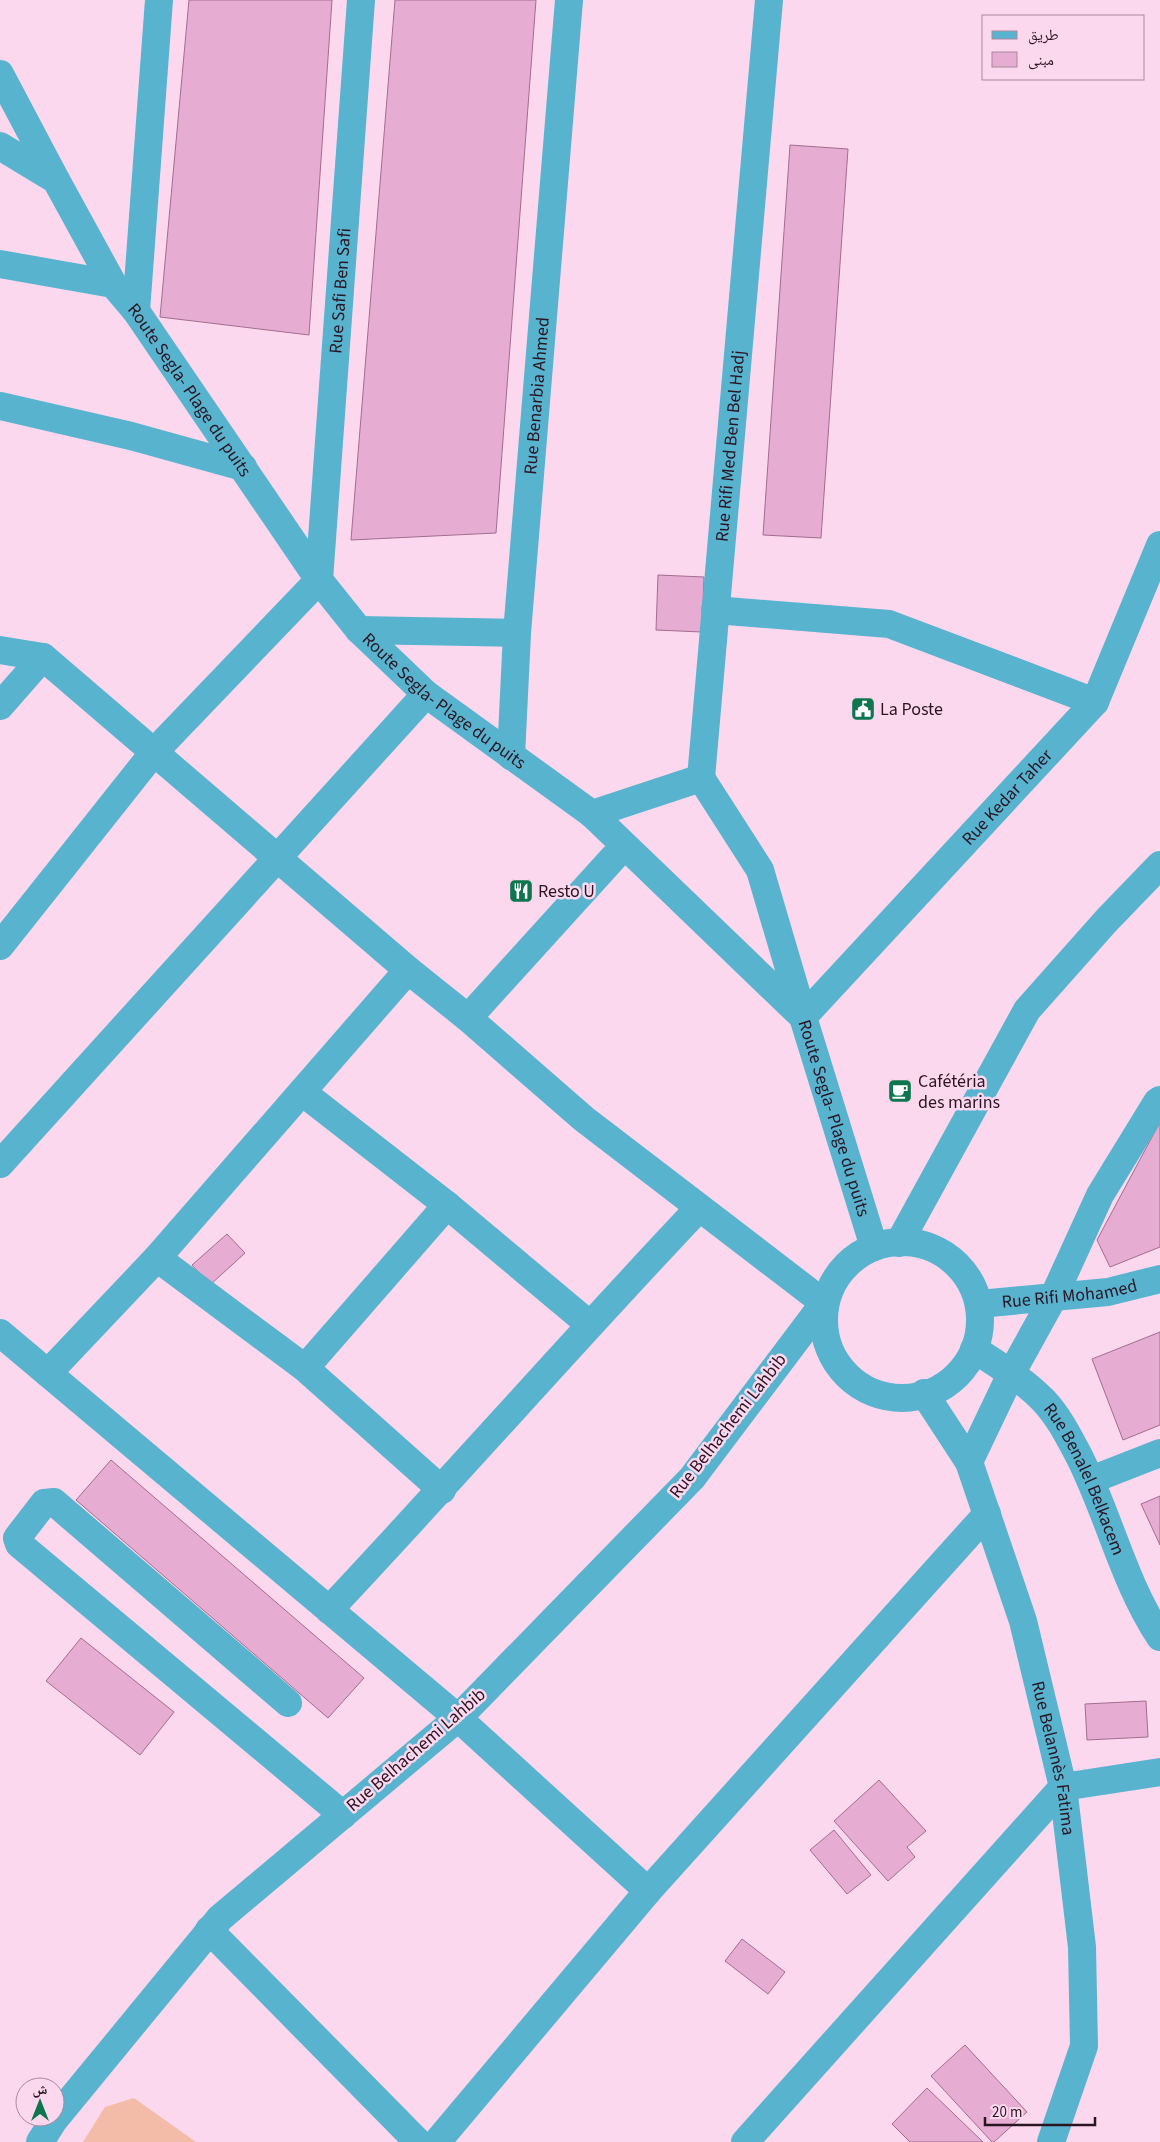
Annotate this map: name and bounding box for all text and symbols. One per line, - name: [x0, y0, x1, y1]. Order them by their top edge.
- legend: [982, 15, 1145, 80]
- text: طريق: [1028, 25, 1059, 46]
- text: مبنى: [1028, 50, 1054, 71]
- street label: Rue Safi Ben Safi: [323, 227, 357, 355]
- street label: Route Segla- Plage du puits: [122, 298, 258, 482]
- street label: Rue Benarbia Ahmed: [518, 316, 555, 476]
- street label: Rue Rifi Med Ben Bel Hadj: [709, 349, 751, 543]
- street label: Route Segla- Plage du puits: [357, 627, 531, 775]
- public building icon: La Poste: [850, 696, 876, 722]
- place label: La Poste: [880, 697, 943, 722]
- street label: Rue Kedar Taher: [956, 743, 1058, 851]
- restaurant icon: Resto U: [508, 878, 534, 904]
- place label: Resto U: [538, 879, 595, 904]
- street label: Route Segla- Plage du puits: [792, 1017, 876, 1220]
- place label: Cafétéria des marins: [918, 1069, 1000, 1115]
- cafe icon: Cafétéria des marins: [887, 1078, 913, 1104]
- street label: Rue Rifi Mohamed: [1001, 1273, 1140, 1314]
- street label: Rue Belhachemi Lahbib: [664, 1348, 792, 1504]
- street label: Rue Benalel Belkacem: [1038, 1397, 1131, 1559]
- street label: Rue Belannès Fatima: [1025, 1678, 1081, 1837]
- street label: Rue Belhachemi Lahbib: [341, 1682, 491, 1818]
- north arrow: [15, 2077, 65, 2127]
- text: ش: [33, 2080, 48, 2100]
- scale bar: [985, 2094, 1095, 2126]
- text: 20 m: [992, 2102, 1022, 2123]

